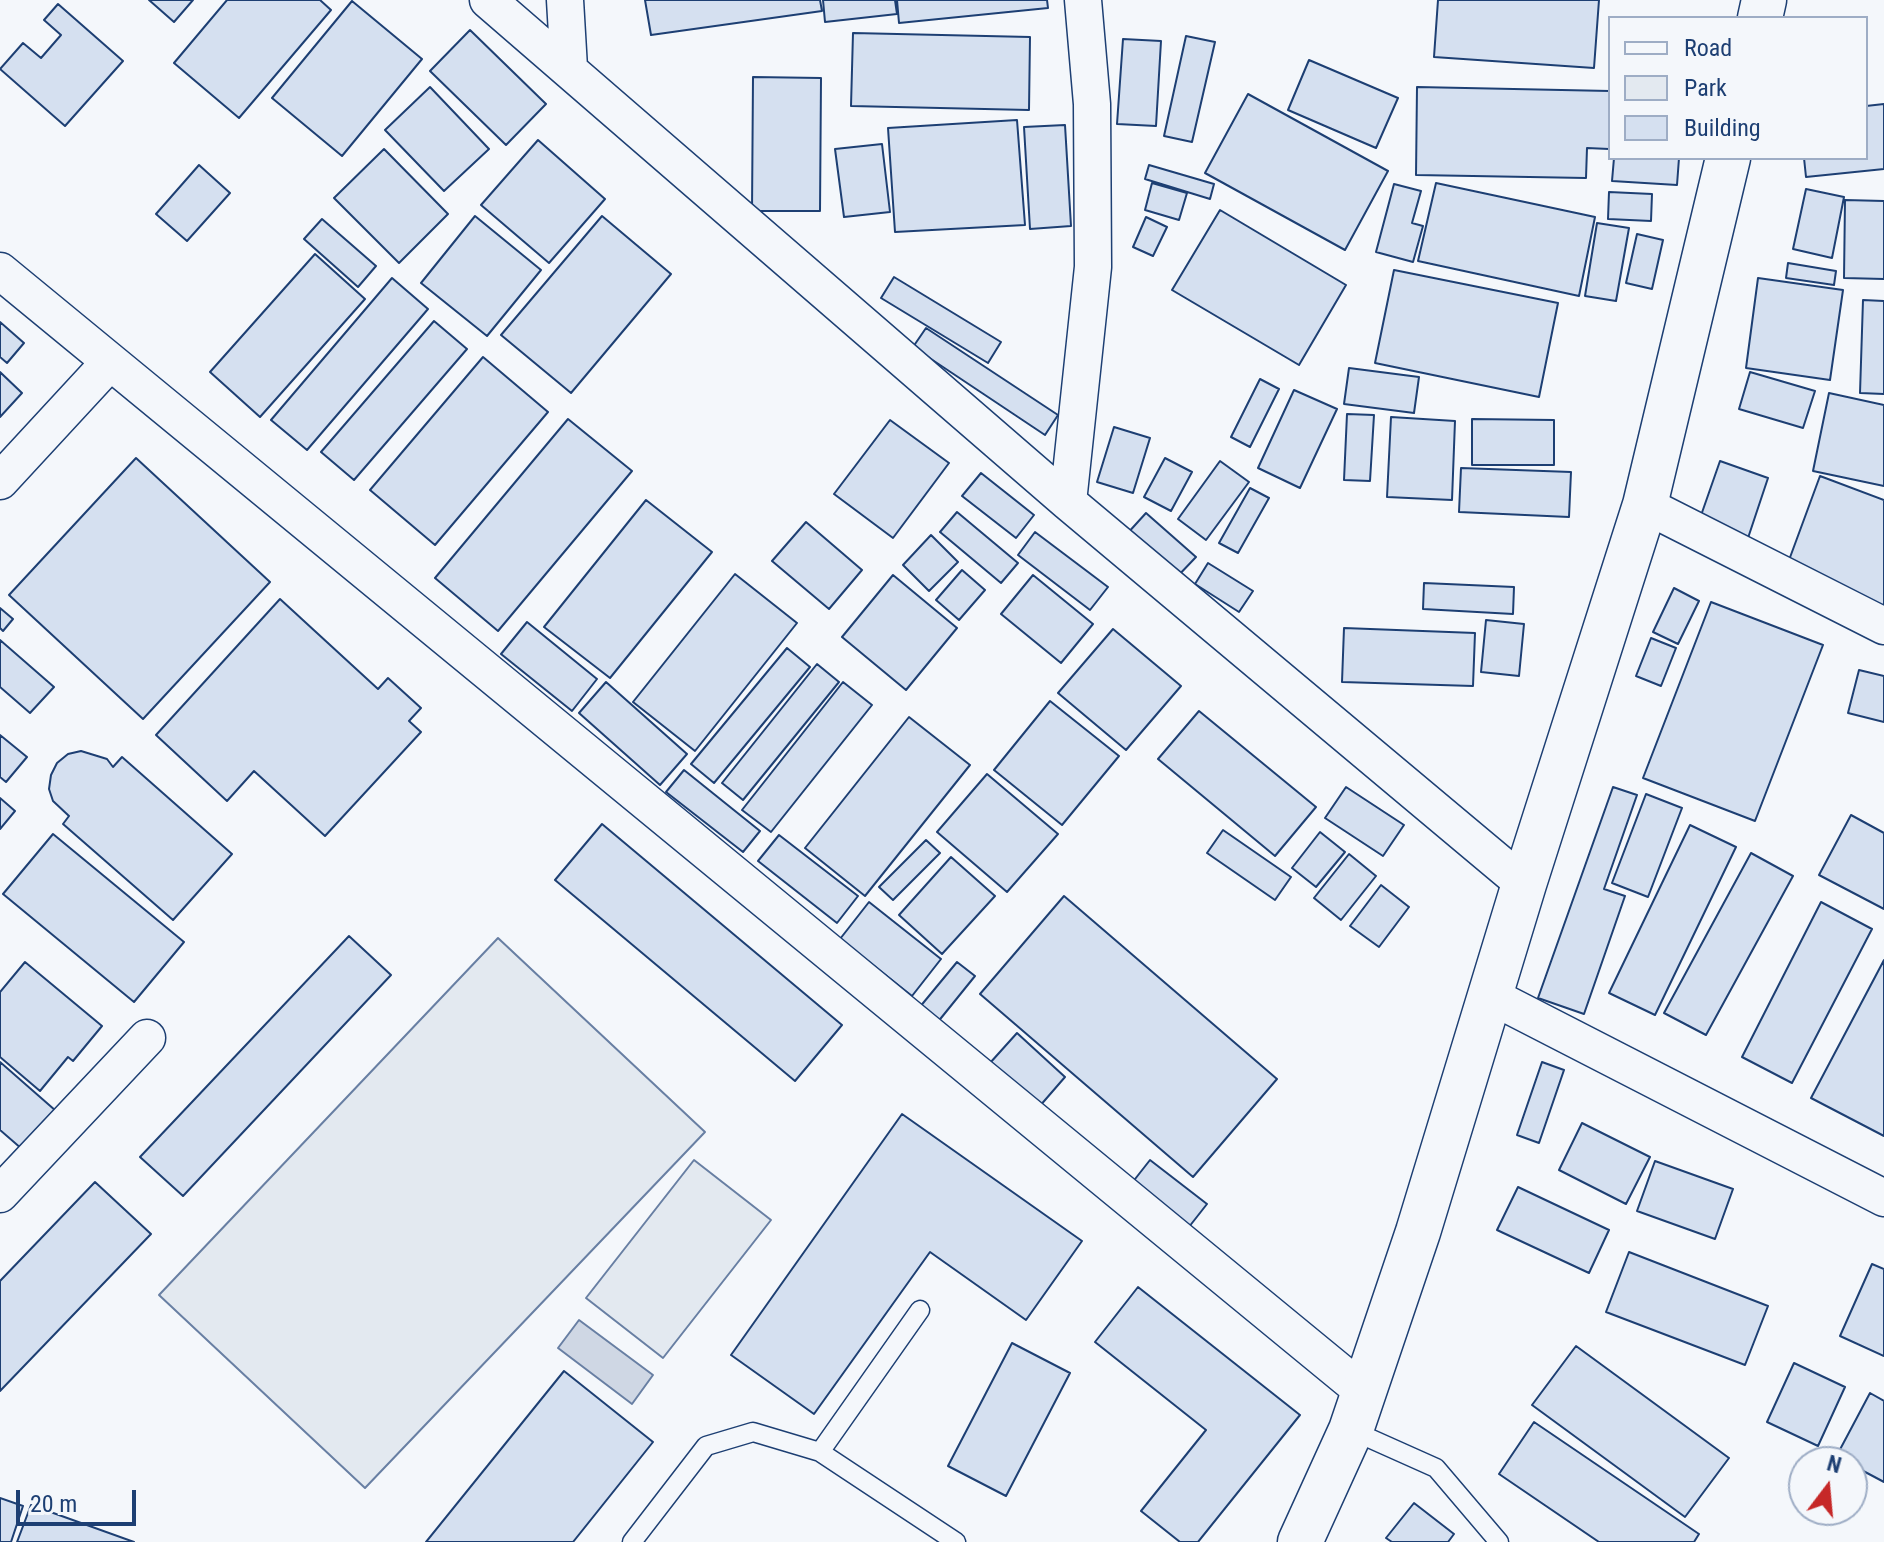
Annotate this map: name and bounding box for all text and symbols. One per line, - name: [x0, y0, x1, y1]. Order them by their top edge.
- legend: [1608, 16, 1868, 160]
- text: Road: [1684, 34, 1732, 62]
- text: Park: [1684, 74, 1727, 102]
- text: Building: [1684, 114, 1761, 142]
- north arrow: [1788, 1446, 1868, 1526]
- text: N: [1824, 1450, 1844, 1478]
- scale bar: [20, 1474, 140, 1524]
- text: 20 m: [30, 1490, 77, 1518]

